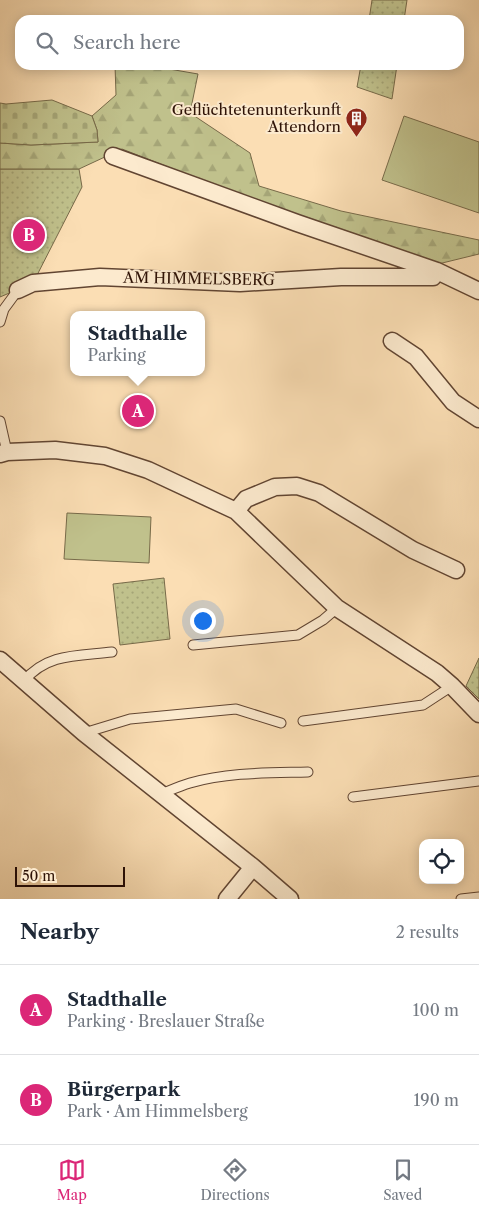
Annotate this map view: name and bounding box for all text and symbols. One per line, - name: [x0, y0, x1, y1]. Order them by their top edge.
- search box: [15, 15, 464, 70]
- icon: search: [33, 29, 61, 57]
- text: Search here: [73, 31, 181, 54]
- place label: Geflüchtetenunterkunft Attendorn: [172, 100, 342, 136]
- building icon: Geflüchtetenunterkunft Attendorn: [345, 107, 369, 138]
- pin: B: [13, 216, 45, 254]
- street label: AM HIMMELSBERG: [122, 268, 275, 289]
- popup: [70, 311, 205, 376]
- text: Stadthalle: [88, 322, 187, 345]
- text: Parking: [88, 345, 146, 365]
- pin: A: [122, 392, 154, 430]
- your location: [190, 608, 216, 634]
- map controls: [419, 839, 464, 884]
- button: locate: [419, 839, 464, 884]
- scale bar: [15, 864, 125, 887]
- text: 50 m: [22, 867, 55, 885]
- text: Nearby: [20, 919, 99, 944]
- text: 2 results: [396, 922, 459, 942]
- text: Stadthalle: [67, 988, 167, 1011]
- text: A: [30, 1000, 42, 1020]
- text: 100 m: [413, 1000, 459, 1020]
- text: Parking · Breslauer Straße: [67, 1011, 265, 1031]
- text: Bürgerpark: [67, 1078, 180, 1101]
- text: B: [30, 1090, 42, 1110]
- text: 190 m: [414, 1090, 459, 1110]
- text: Park · Am Himmelsberg: [67, 1101, 248, 1121]
- tab: Map: [57, 1156, 87, 1204]
- tab: Directions: [200, 1156, 270, 1204]
- tab: Saved: [383, 1156, 422, 1204]

